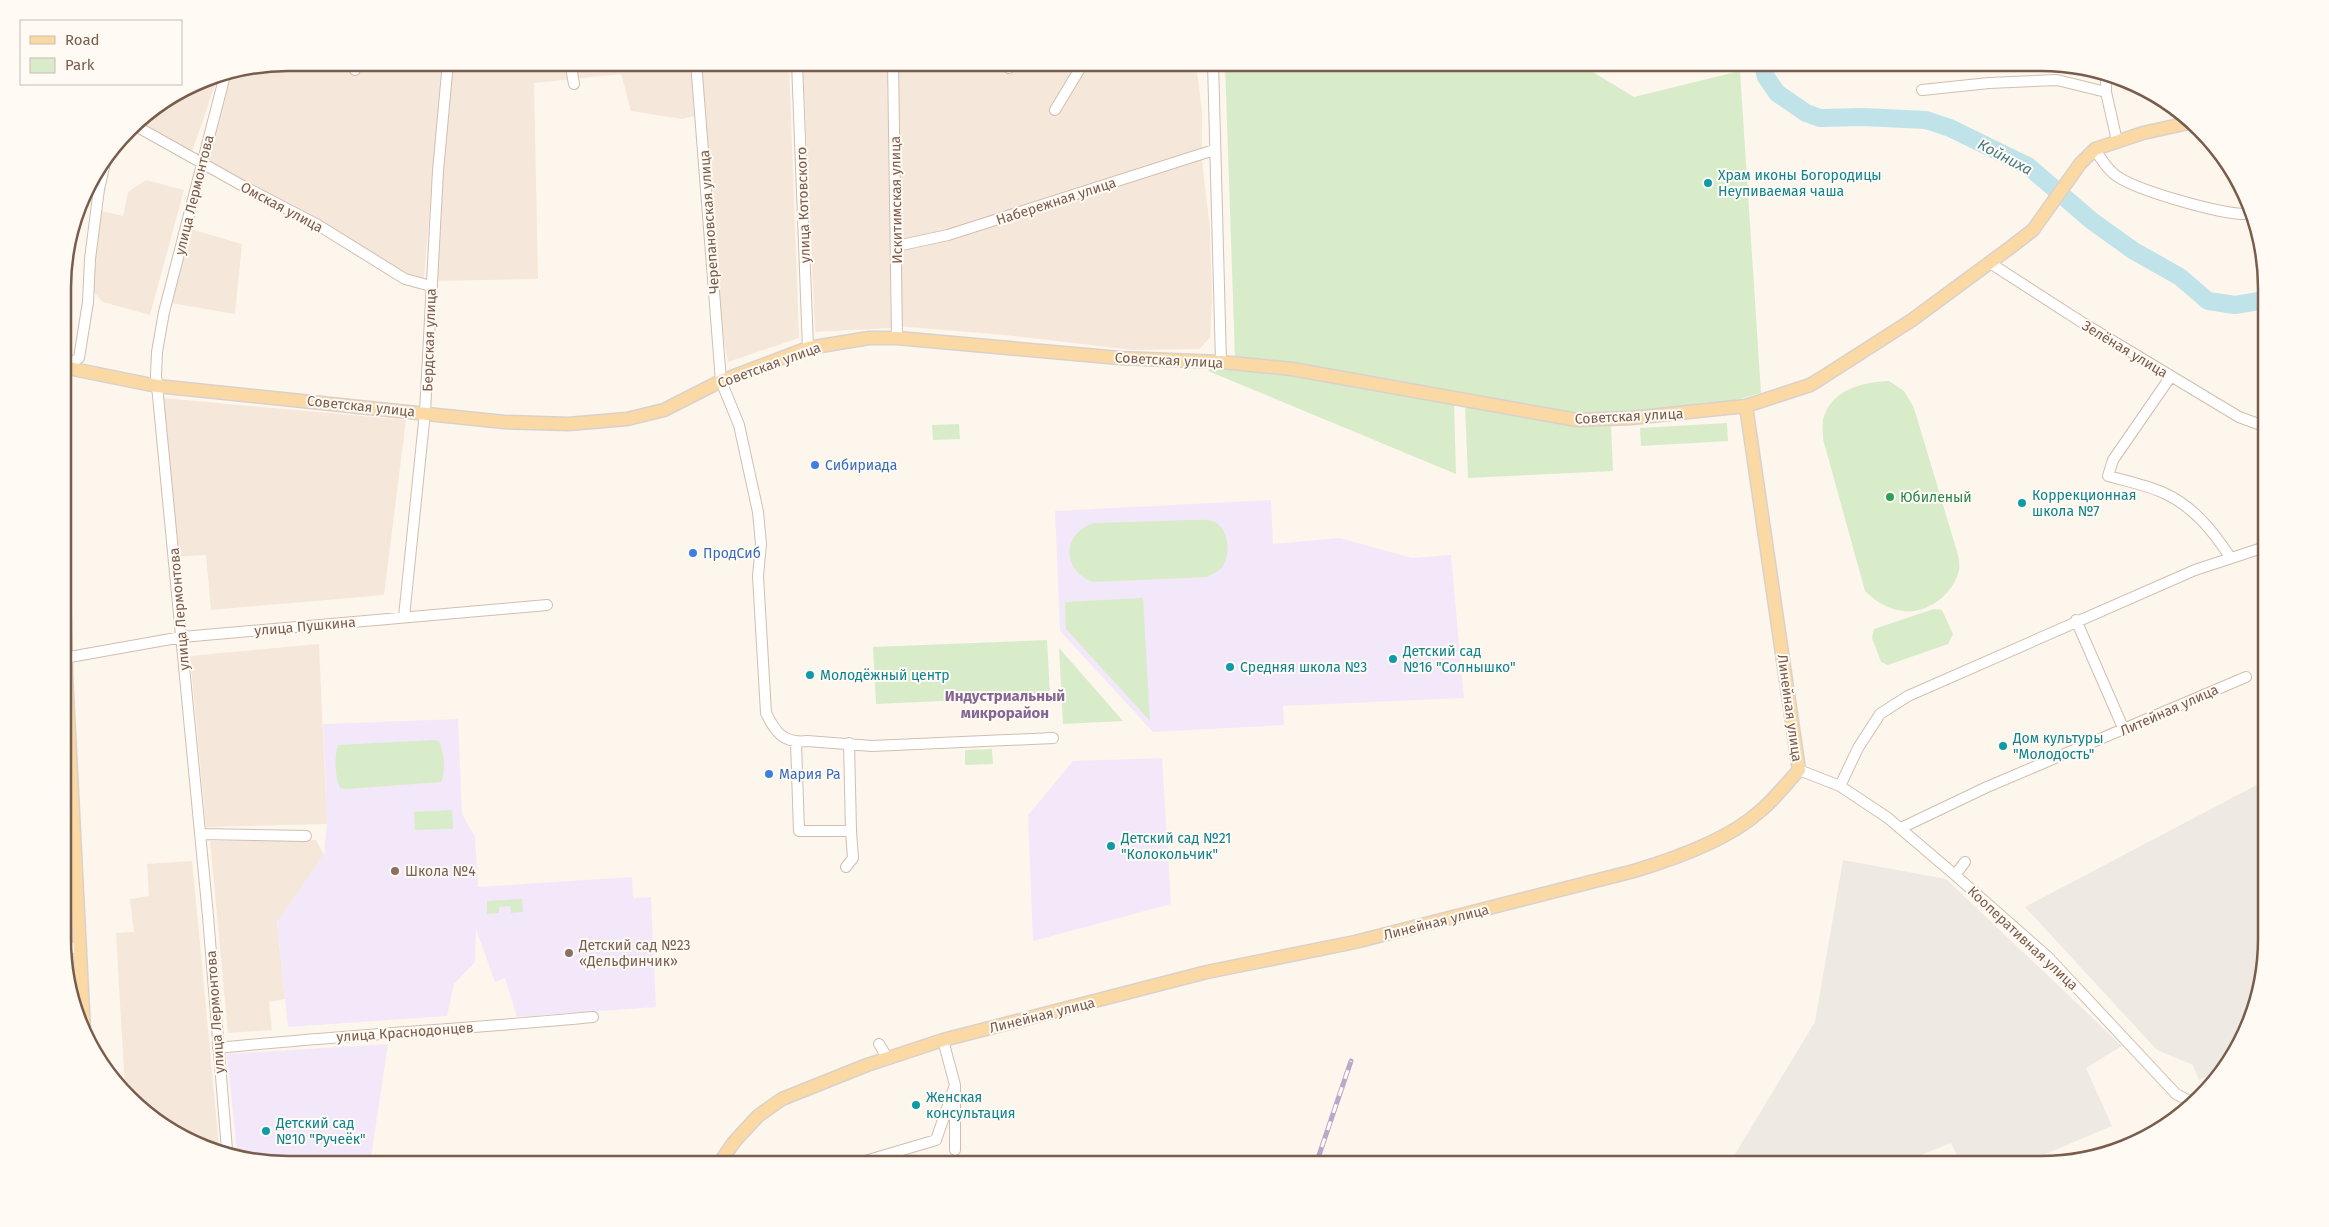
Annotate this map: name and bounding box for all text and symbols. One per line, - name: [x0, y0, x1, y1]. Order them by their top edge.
- legend: [20, 20, 182, 85]
- text: Road: [65, 31, 100, 49]
- text: Park: [65, 56, 95, 74]
- street label: улица Лермонтова: [171, 133, 218, 257]
- water label: Койниха: [1975, 135, 2035, 179]
- street label: Искитимская улица: [887, 136, 906, 264]
- street label: улица Котовского: [793, 147, 814, 263]
- street label: Черепановская улица: [696, 149, 723, 294]
- place label: Храм иконы Богородицы Неупиваемая чаша: [1718, 167, 1882, 200]
- street label: Набережная улица: [994, 174, 1118, 229]
- marker: Храм иконы Богородицы Неупиваемая чаша: [1702, 177, 1714, 189]
- street label: Омская улица: [238, 179, 326, 236]
- street label: Бердская улица: [419, 288, 440, 392]
- street label: Зелёная улица: [2079, 317, 2171, 382]
- street label: Советская улица: [715, 339, 823, 392]
- street label: Советская улица: [1114, 349, 1224, 372]
- street label: Советская улица: [306, 392, 416, 421]
- street label: Советская улица: [1574, 405, 1684, 428]
- place label: Сибириада: [825, 457, 897, 474]
- marker: Сибириада: [809, 459, 821, 471]
- place label: Коррекционная школа №7: [2032, 487, 2136, 520]
- place label: Юбиленый: [1900, 489, 1972, 506]
- marker: Юбиленый: [1884, 491, 1896, 503]
- marker: Коррекционная школа №7: [2016, 497, 2028, 509]
- place label: ПродСиб: [703, 545, 761, 562]
- street label: улица Лермонтова: [166, 547, 193, 671]
- marker: ПродСиб: [687, 547, 699, 559]
- street label: улица Пушкина: [254, 614, 356, 639]
- place label: Детский сад №16 "Солнышко": [1402, 643, 1516, 676]
- marker: Детский сад №16 "Солнышко": [1387, 653, 1399, 665]
- street label: Линейная улица: [1774, 653, 1805, 763]
- place label: Средняя школа №3: [1240, 659, 1367, 676]
- marker: Средняя школа №3: [1224, 661, 1236, 673]
- place label: Молодёжный центр: [820, 667, 950, 684]
- marker: Молодёжный центр: [804, 669, 816, 681]
- street label: Литейная улица: [2117, 681, 2221, 740]
- district label: Индустриальный микрорайон: [945, 687, 1065, 722]
- place label: Дом культуры "Молодость": [2012, 730, 2103, 763]
- marker: Дом культуры "Молодость": [1997, 740, 2009, 752]
- place label: Мария Ра: [779, 766, 841, 783]
- marker: Мария Ра: [763, 768, 775, 780]
- place label: Детский сад №21 "Колокольчик": [1120, 830, 1231, 863]
- marker: Детский сад №21 "Колокольчик": [1105, 840, 1117, 852]
- place label: Школа №4: [405, 863, 476, 880]
- marker: Школа №4: [389, 865, 401, 877]
- street label: Кооперативная улица: [1964, 883, 2081, 994]
- street label: Линейная улица: [1382, 901, 1491, 944]
- place label: Детский сад №23 «Дельфинчик»: [578, 937, 691, 970]
- marker: Детский сад №23 «Дельфинчик»: [563, 947, 575, 959]
- street label: улица Лермонтова: [203, 950, 228, 1074]
- street label: Линейная улица: [988, 994, 1097, 1037]
- street label: улица Краснодонцев: [336, 1019, 474, 1046]
- place label: Женская консультация: [926, 1089, 1016, 1122]
- marker: Женская консультация: [910, 1099, 922, 1111]
- place label: Детский сад №10 "Ручеёк": [275, 1115, 366, 1148]
- marker: Детский сад №10 "Ручеёк": [260, 1125, 272, 1137]

